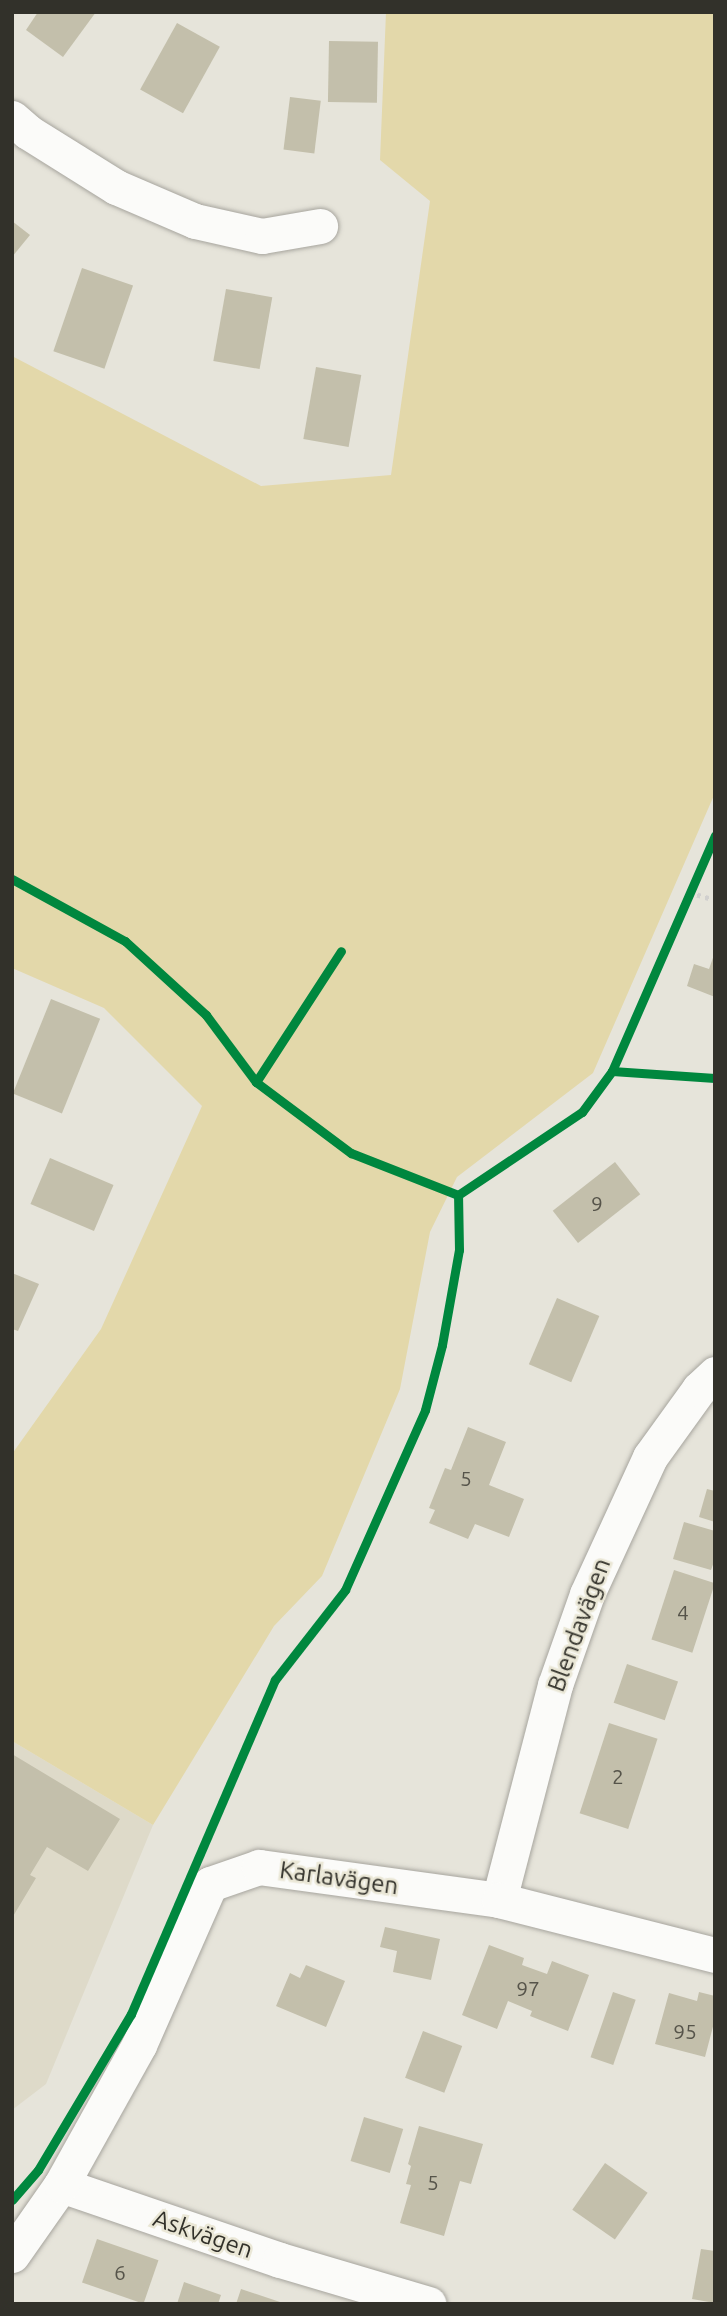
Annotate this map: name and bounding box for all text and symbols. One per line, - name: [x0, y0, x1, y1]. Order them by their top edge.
- house number: 9: [591, 1190, 603, 1216]
- house number: 5: [460, 1465, 472, 1491]
- street label: Blendavägen: [542, 1554, 616, 1696]
- house number: 4: [677, 1599, 689, 1625]
- house number: 2: [612, 1763, 624, 1789]
- street label: Karlavägen: [278, 1855, 400, 1901]
- house number: 97: [516, 1975, 540, 2001]
- house number: 95: [673, 2018, 697, 2044]
- house number: 5: [427, 2169, 439, 2195]
- street label: Askvägen: [149, 2204, 257, 2264]
- house number: 6: [114, 2259, 126, 2285]

